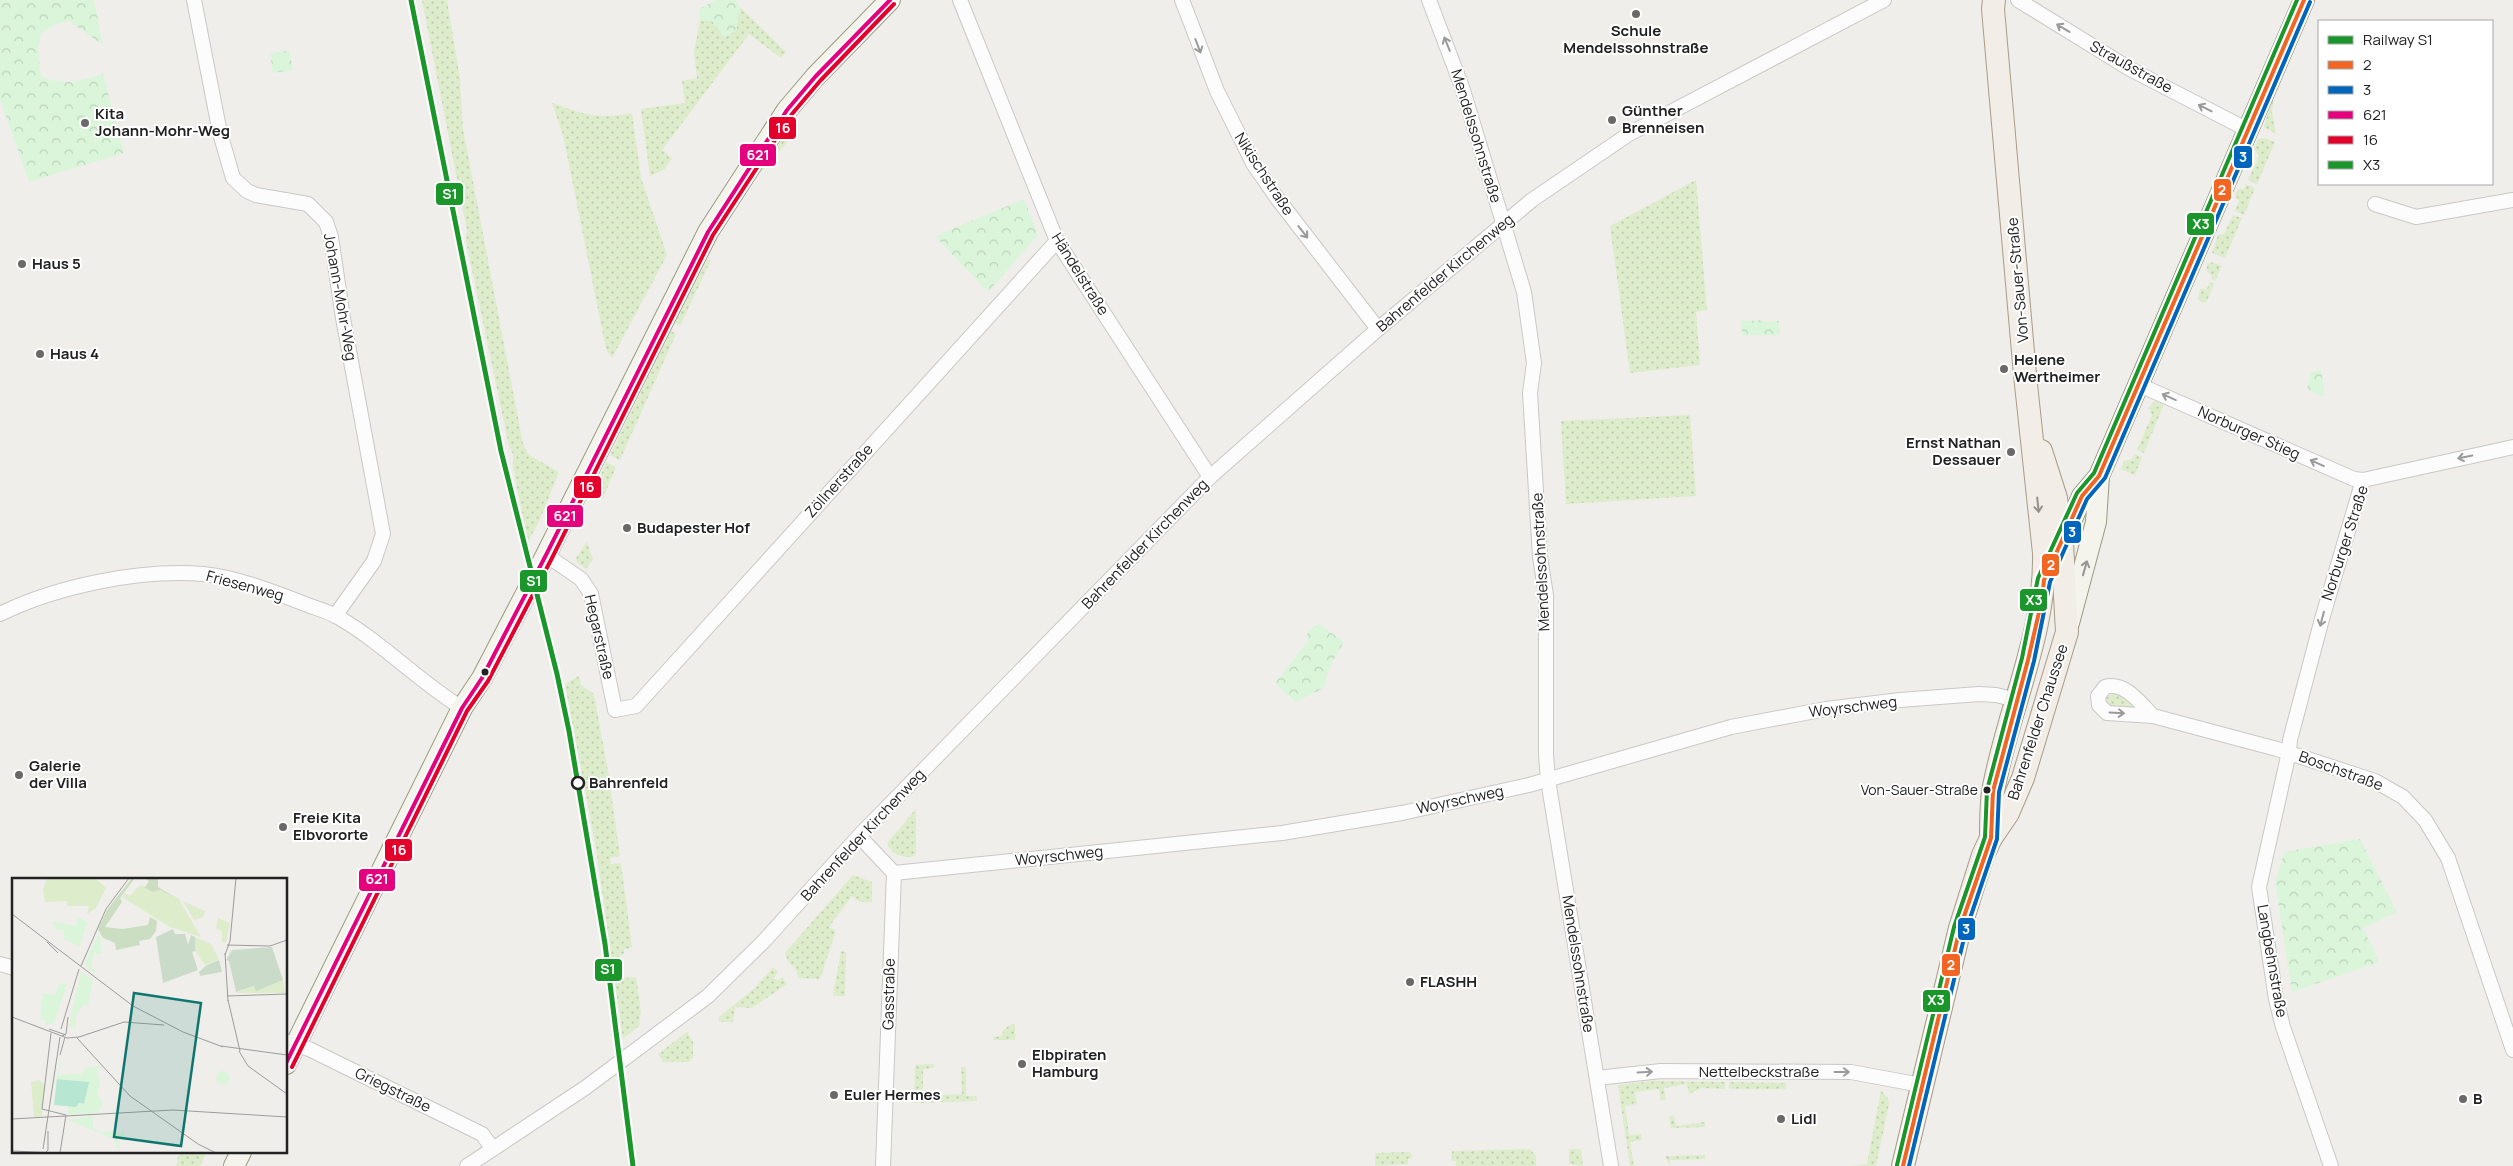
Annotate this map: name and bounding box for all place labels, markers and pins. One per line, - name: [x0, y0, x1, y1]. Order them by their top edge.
- marker: Schule Mendelssohnstraße: [1630, 8, 1642, 20]
- place label: Schule Mendelssohnstraße: [1563, 20, 1709, 58]
- place label: Günther Brenneisen: [1622, 100, 1704, 138]
- place label: Kita Johann-Mohr-Weg: [95, 103, 230, 141]
- marker: Günther Brenneisen: [1606, 114, 1618, 126]
- marker: Kita Johann-Mohr-Weg: [79, 117, 91, 129]
- place label: Haus 5: [32, 253, 81, 274]
- marker: Haus 5: [16, 258, 28, 270]
- place label: Haus 4: [50, 343, 99, 364]
- marker: Haus 4: [34, 348, 46, 360]
- place label: Helene Wertheimer: [2014, 349, 2100, 387]
- marker: Helene Wertheimer: [1998, 363, 2010, 375]
- place label: Ernst Nathan Dessauer: [1906, 432, 2001, 470]
- marker: Ernst Nathan Dessauer: [2005, 446, 2017, 458]
- place label: Budapester Hof: [637, 517, 750, 538]
- marker: Budapester Hof: [621, 522, 633, 534]
- unlabelled marker: [480, 667, 490, 677]
- place label: Galerie der Villa: [29, 755, 87, 793]
- marker: Galerie der Villa: [13, 769, 25, 781]
- place label: Bahrenfeld: [589, 772, 668, 793]
- marker: Bahrenfeld: [571, 776, 585, 790]
- place label: Von-Sauer-Straße: [1861, 780, 1978, 799]
- marker: Von-Sauer-Straße: [1982, 785, 1992, 795]
- place label: Freie Kita Elbvororte: [293, 807, 368, 845]
- marker: Freie Kita Elbvororte: [277, 821, 289, 833]
- place label: FLASHH: [1420, 971, 1477, 992]
- marker: FLASHH: [1404, 976, 1416, 988]
- place label: Elbpiraten Hamburg: [1032, 1044, 1106, 1082]
- marker: Elbpiraten Hamburg: [1016, 1058, 1028, 1070]
- place label: Euler Hermes: [844, 1084, 941, 1105]
- place label: B: [2473, 1088, 2483, 1109]
- marker: Euler Hermes: [828, 1089, 840, 1101]
- marker: B: [2457, 1093, 2469, 1105]
- place label: Lidl: [1791, 1108, 1817, 1129]
- marker: Lidl: [1775, 1113, 1787, 1125]

